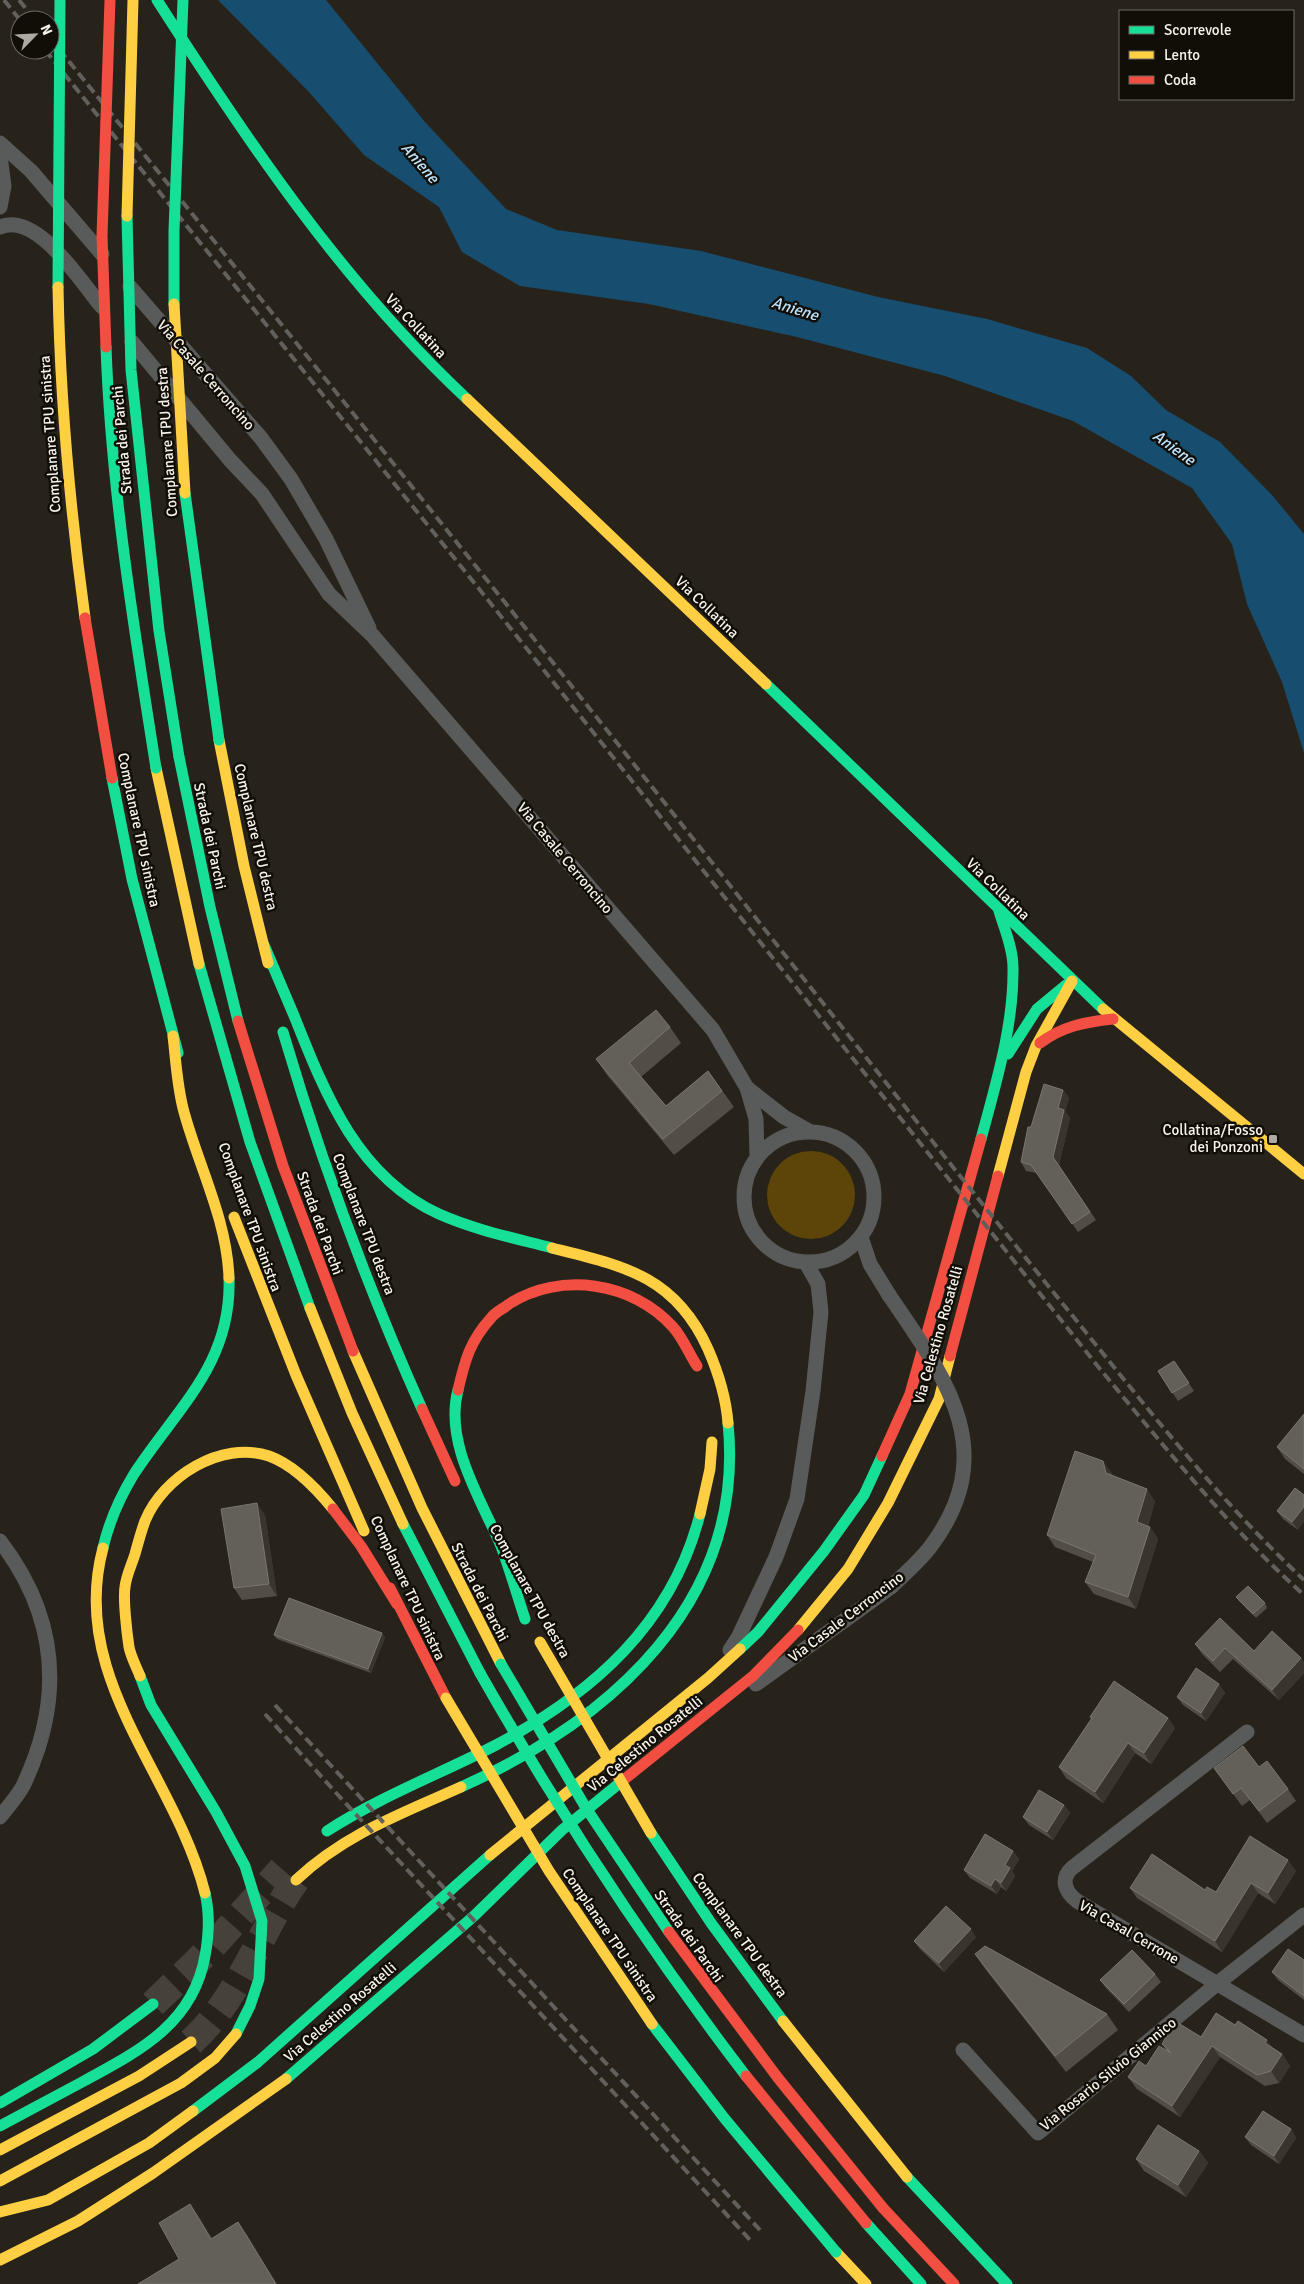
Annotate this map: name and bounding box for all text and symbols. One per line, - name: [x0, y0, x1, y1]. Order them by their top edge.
- north arrow: [10, 10, 60, 60]
- legend: [1119, 10, 1294, 100]
- text: Scorrevole: [1164, 21, 1231, 39]
- text: N: [37, 22, 56, 38]
- text: Lento: [1164, 46, 1200, 64]
- text: Coda: [1164, 71, 1196, 89]
- water label: Aniene: [397, 138, 444, 188]
- street label: Via Collatina: [382, 290, 450, 362]
- water label: Aniene: [769, 292, 822, 326]
- street label: Via Casale Cerroncino: [153, 316, 259, 434]
- street label: Complanare TPU sinistra: [36, 355, 64, 513]
- street label: Complanare TPU destra: [153, 367, 181, 517]
- street label: Strada dei Parchi: [108, 385, 136, 495]
- water label: Aniene: [1149, 426, 1200, 471]
- street label: Via Collatina: [671, 572, 743, 642]
- street label: Complanare TPU sinistra: [114, 751, 164, 909]
- street label: Complanare TPU destra: [230, 762, 282, 912]
- street label: Strada dei Parchi: [190, 781, 230, 891]
- street label: Via Casale Cerroncino: [513, 799, 617, 917]
- street label: Via Collatina: [962, 854, 1034, 924]
- place label: Collatina/Fosso dei Ponzoni: [1162, 1121, 1263, 1156]
- marker: Collatina/Fosso dei Ponzoni: [1267, 1133, 1279, 1145]
- street label: Complanare TPU sinistra: [215, 1140, 285, 1294]
- street label: Complanare TPU destra: [329, 1151, 399, 1297]
- street label: Strada dei Parchi: [293, 1169, 347, 1277]
- street label: Via Celestino Rosatelli: [910, 1264, 966, 1406]
- street label: Complanare TPU sinistra: [367, 1513, 449, 1663]
- street label: Complanare TPU destra: [486, 1521, 574, 1661]
- street label: Strada dei Parchi: [447, 1540, 513, 1644]
- street label: Via Casale Cerroncino: [785, 1568, 907, 1666]
- street label: Via Celestino Rosatelli: [584, 1692, 706, 1796]
- street label: Complanare TPU sinistra: [559, 1865, 661, 2005]
- street label: Complanare TPU destra: [689, 1869, 791, 2001]
- street label: Strada dei Parchi: [650, 1886, 728, 1986]
- street label: Via Casal Cerrone: [1076, 1896, 1182, 1968]
- street label: Via Celestino Rosatelli: [280, 1958, 400, 2066]
- street label: Via Rosario Silvio Giannico: [1036, 2013, 1180, 2135]

